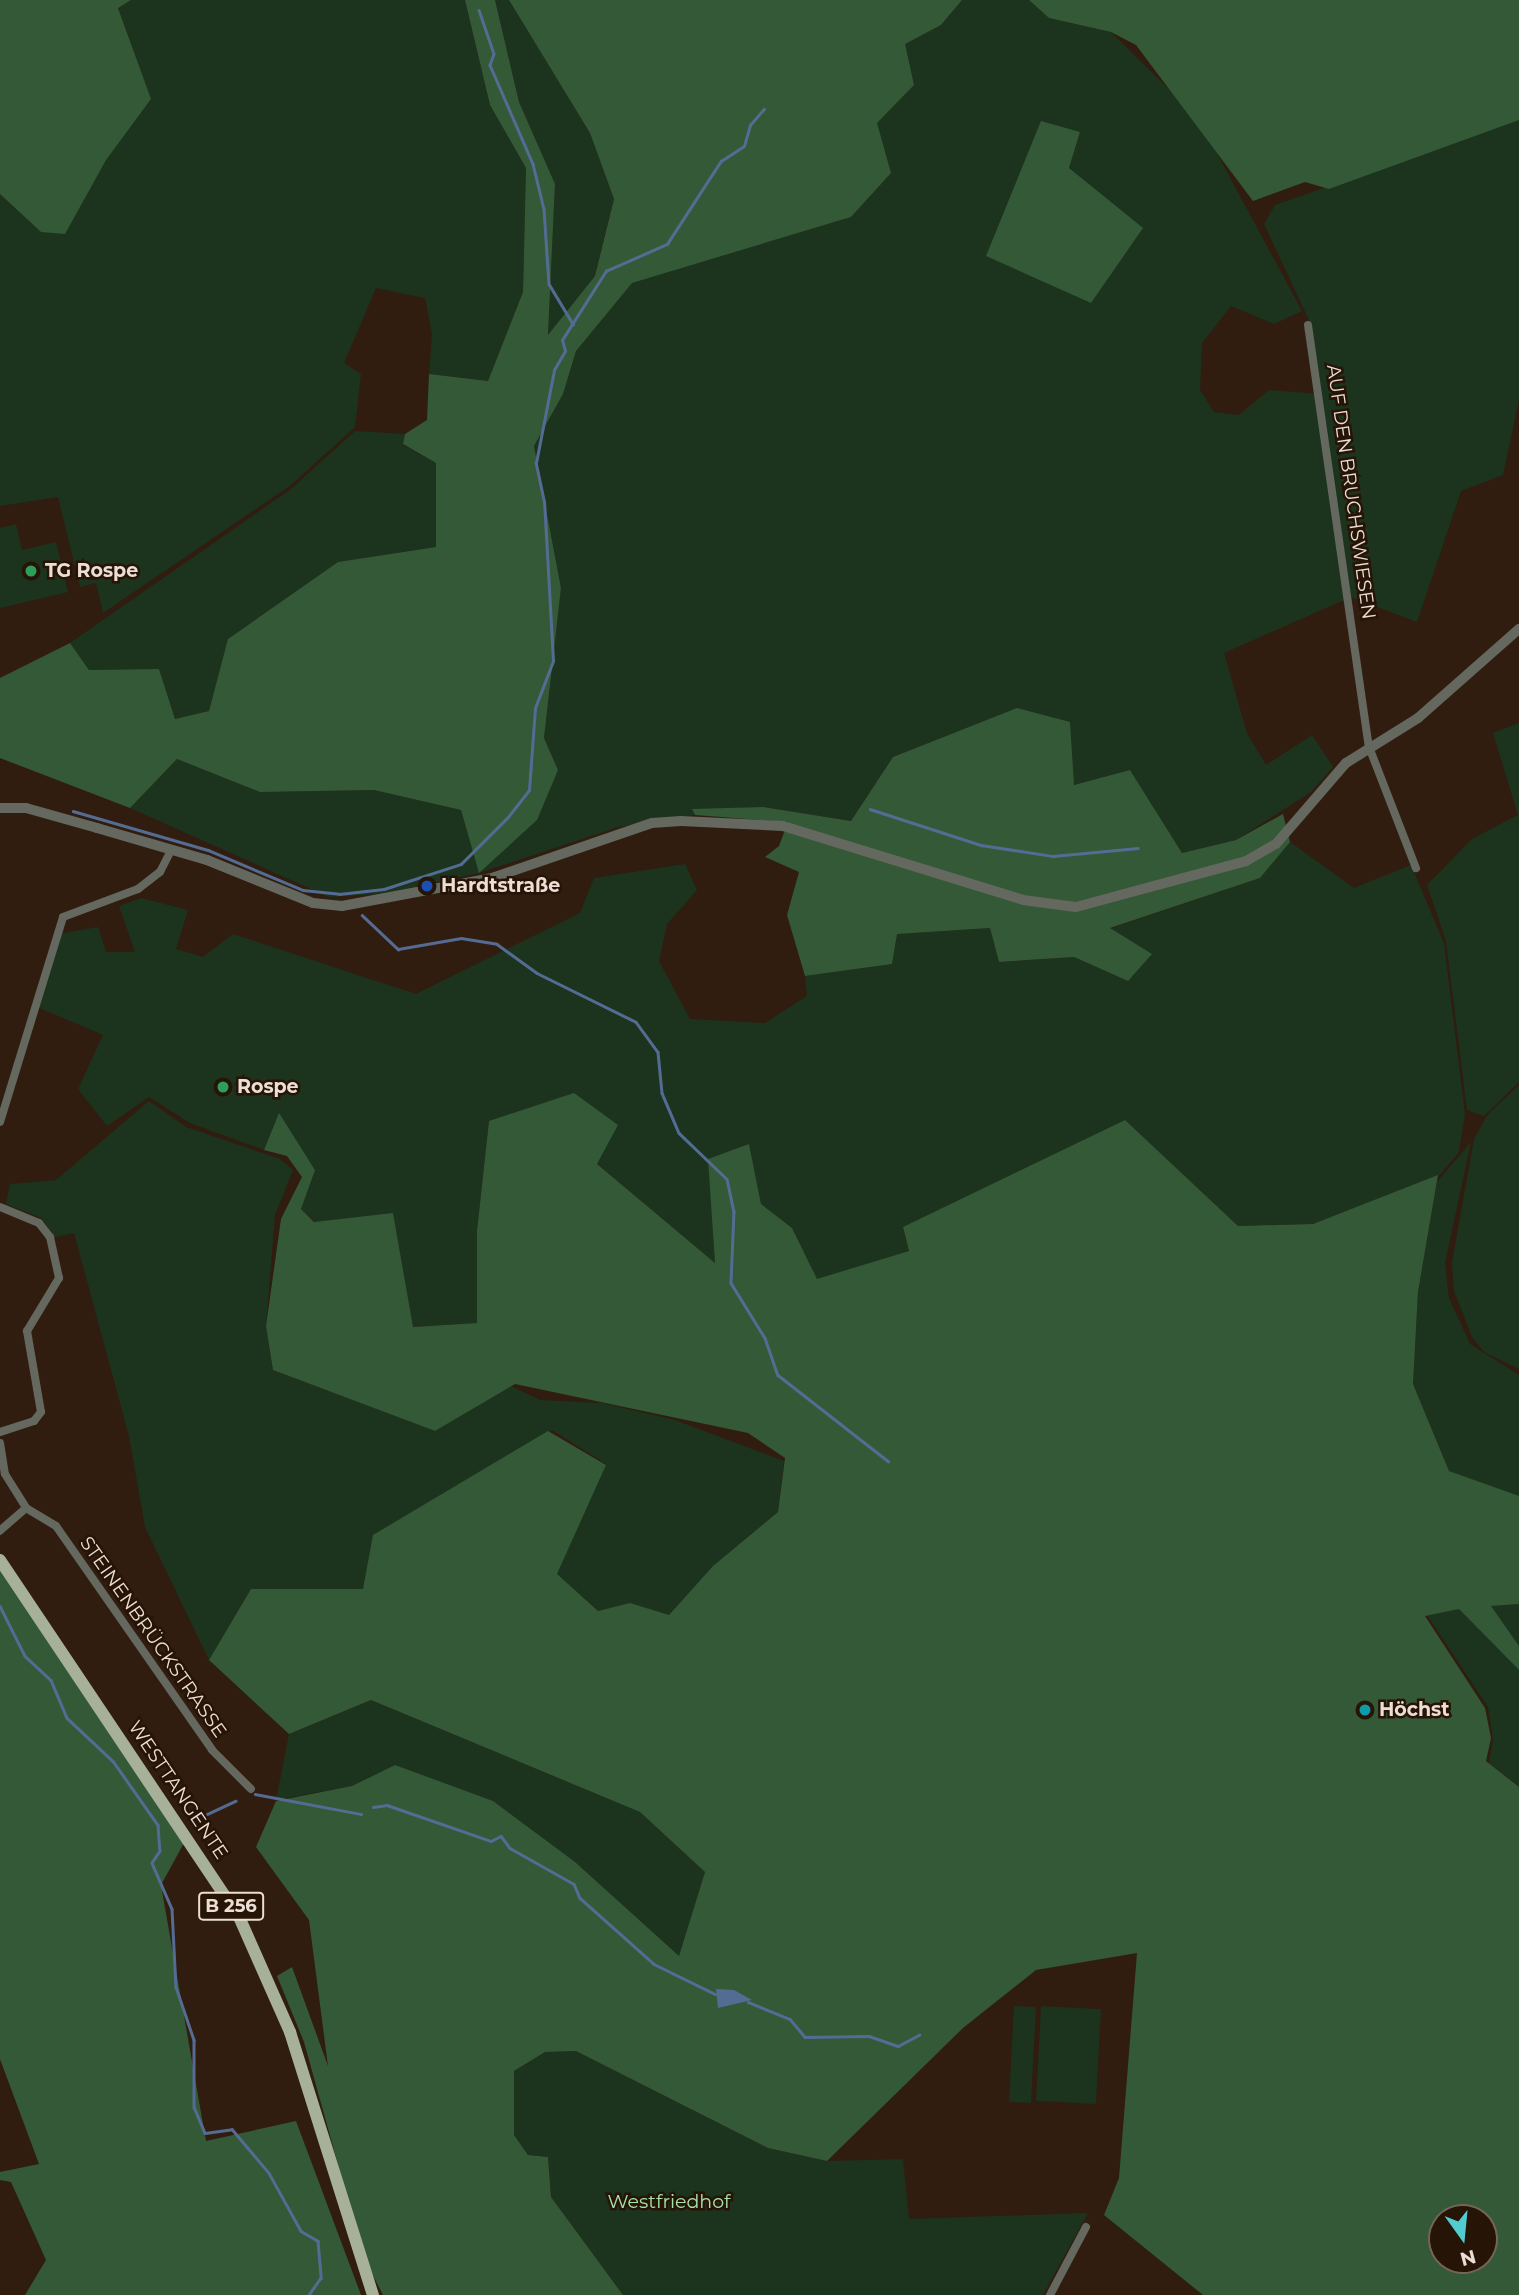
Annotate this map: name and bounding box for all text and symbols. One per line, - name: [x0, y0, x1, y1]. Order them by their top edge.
- street label: AUF DEN BRUCHSWIESEN: [1322, 363, 1380, 621]
- place label: TG Rospe: [45, 560, 138, 582]
- marker: TG Rospe: [23, 563, 39, 579]
- place label: Hardtstraße: [441, 875, 560, 897]
- marker: Hardtstraße: [419, 878, 435, 894]
- place label: Rospe: [237, 1076, 299, 1098]
- marker: Rospe: [215, 1079, 231, 1095]
- street label: STEINENBRÜCKSTRASSE: [75, 1532, 231, 1742]
- place label: Höchst: [1379, 1699, 1449, 1721]
- marker: Höchst: [1357, 1702, 1373, 1718]
- street label: WESTTANGENTE: [123, 1717, 233, 1863]
- road number: B 256: [198, 1892, 264, 1920]
- park label: Westfriedhof: [607, 2191, 731, 2213]
- north arrow: [1428, 2204, 1498, 2274]
- text: N: [1458, 2245, 1478, 2271]

